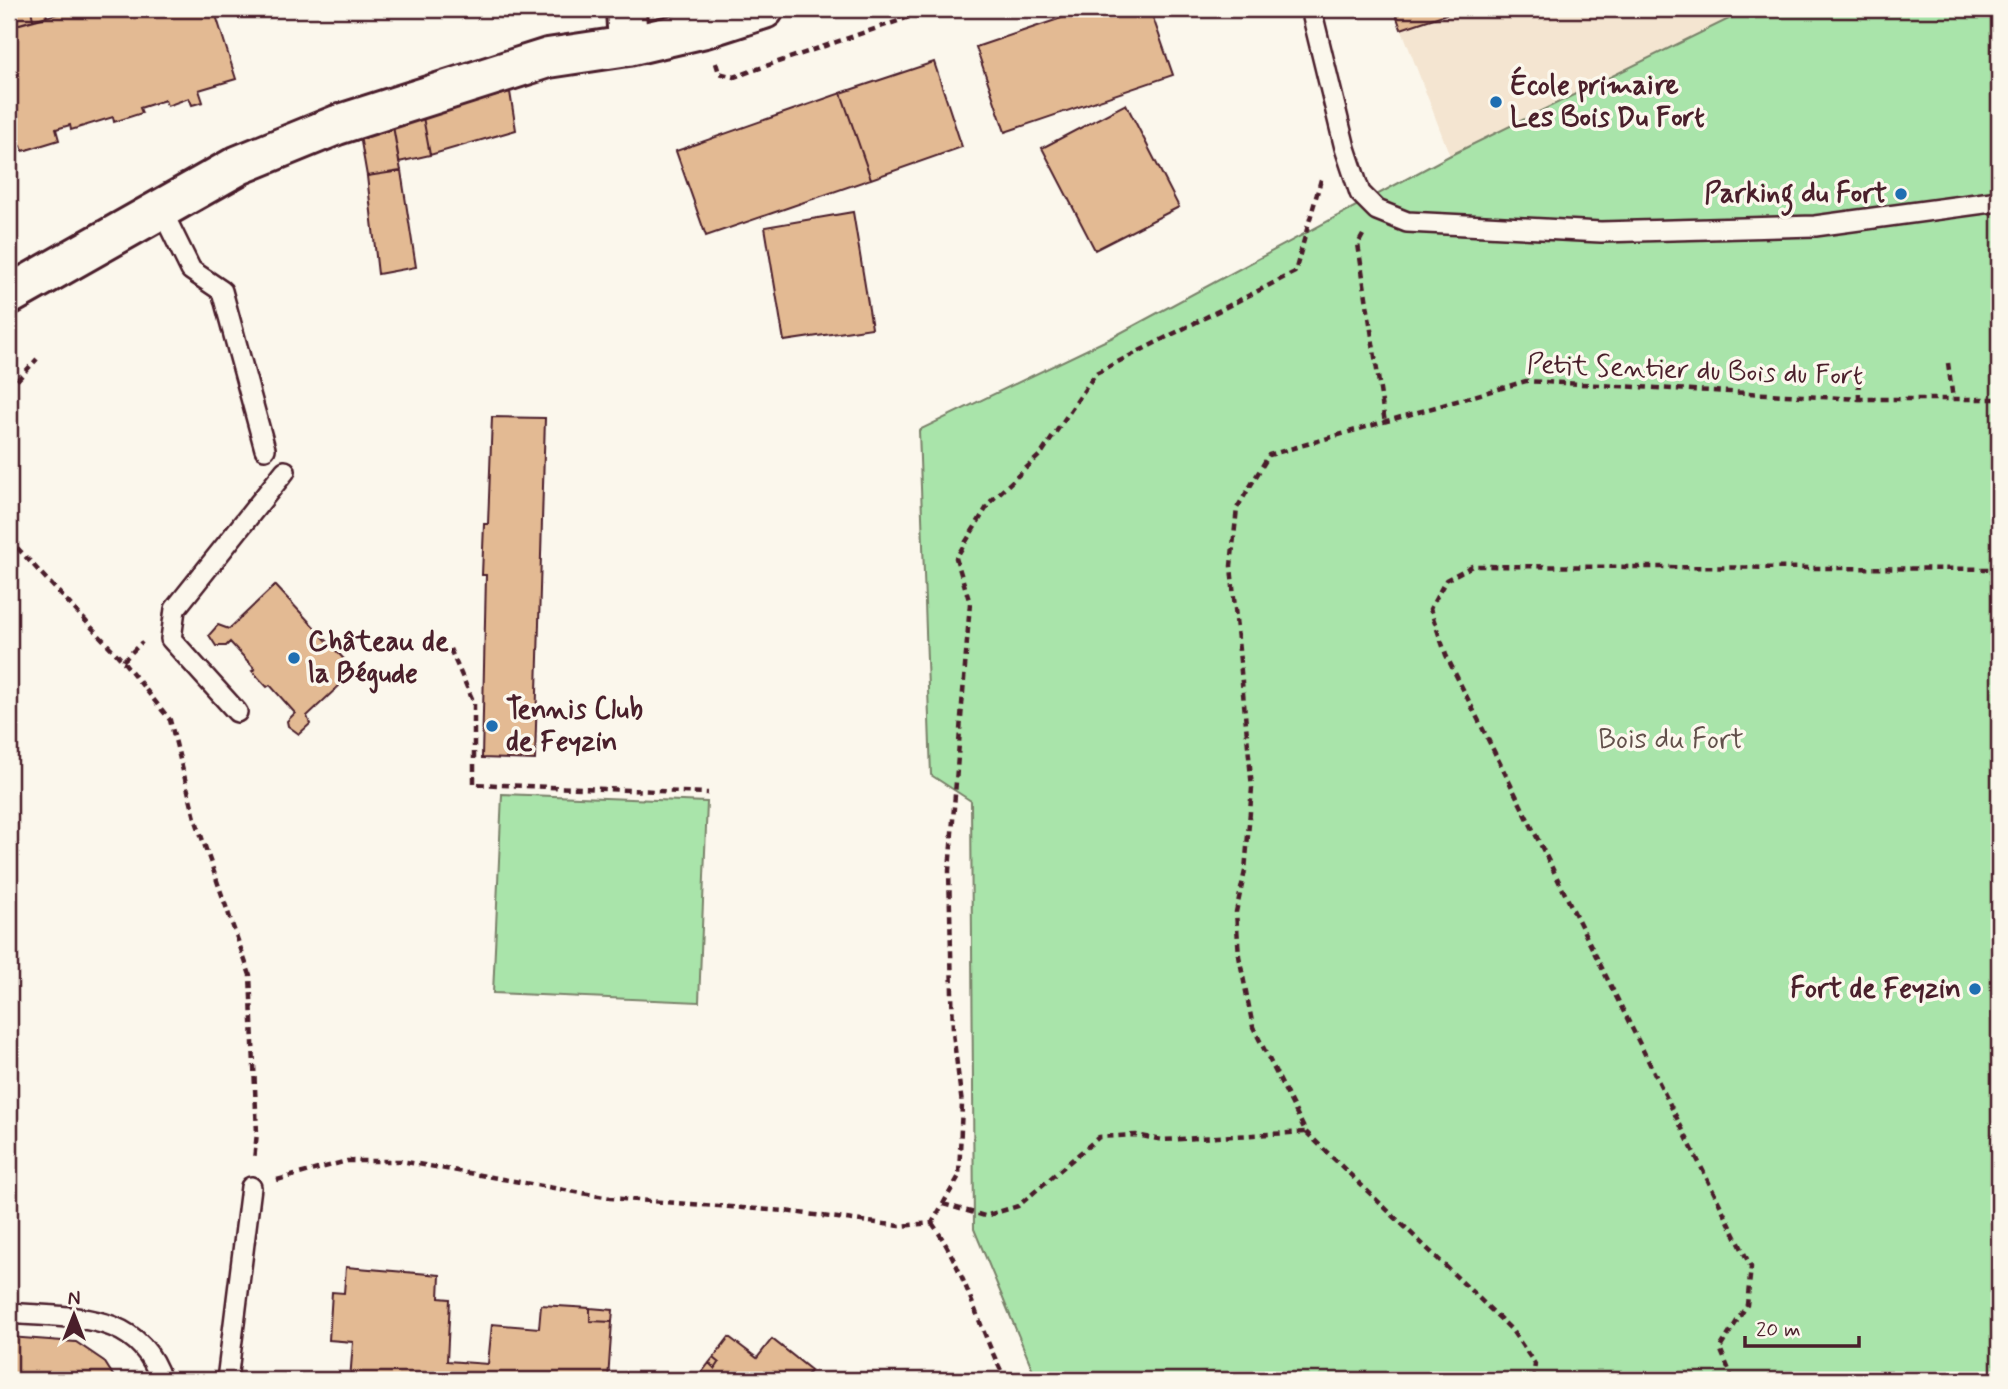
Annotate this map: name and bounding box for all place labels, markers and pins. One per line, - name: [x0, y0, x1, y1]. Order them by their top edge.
- place label: École primaire Les Bois Du Fort: [1510, 66, 1705, 137]
- marker: École primaire Les Bois Du Fort: [1488, 94, 1504, 110]
- place label: Parking du Fort: [1704, 176, 1887, 216]
- marker: Parking du Fort: [1893, 186, 1909, 202]
- place label: Château de la Bégude: [308, 624, 449, 694]
- marker: Château de la Bégude: [286, 650, 302, 666]
- place label: Tennis Club de Feyzin: [506, 692, 643, 761]
- marker: Tennis Club de Feyzin: [484, 718, 500, 734]
- place label: Fort de Feyzin: [1790, 971, 1961, 1008]
- marker: Fort de Feyzin: [1967, 981, 1983, 997]

